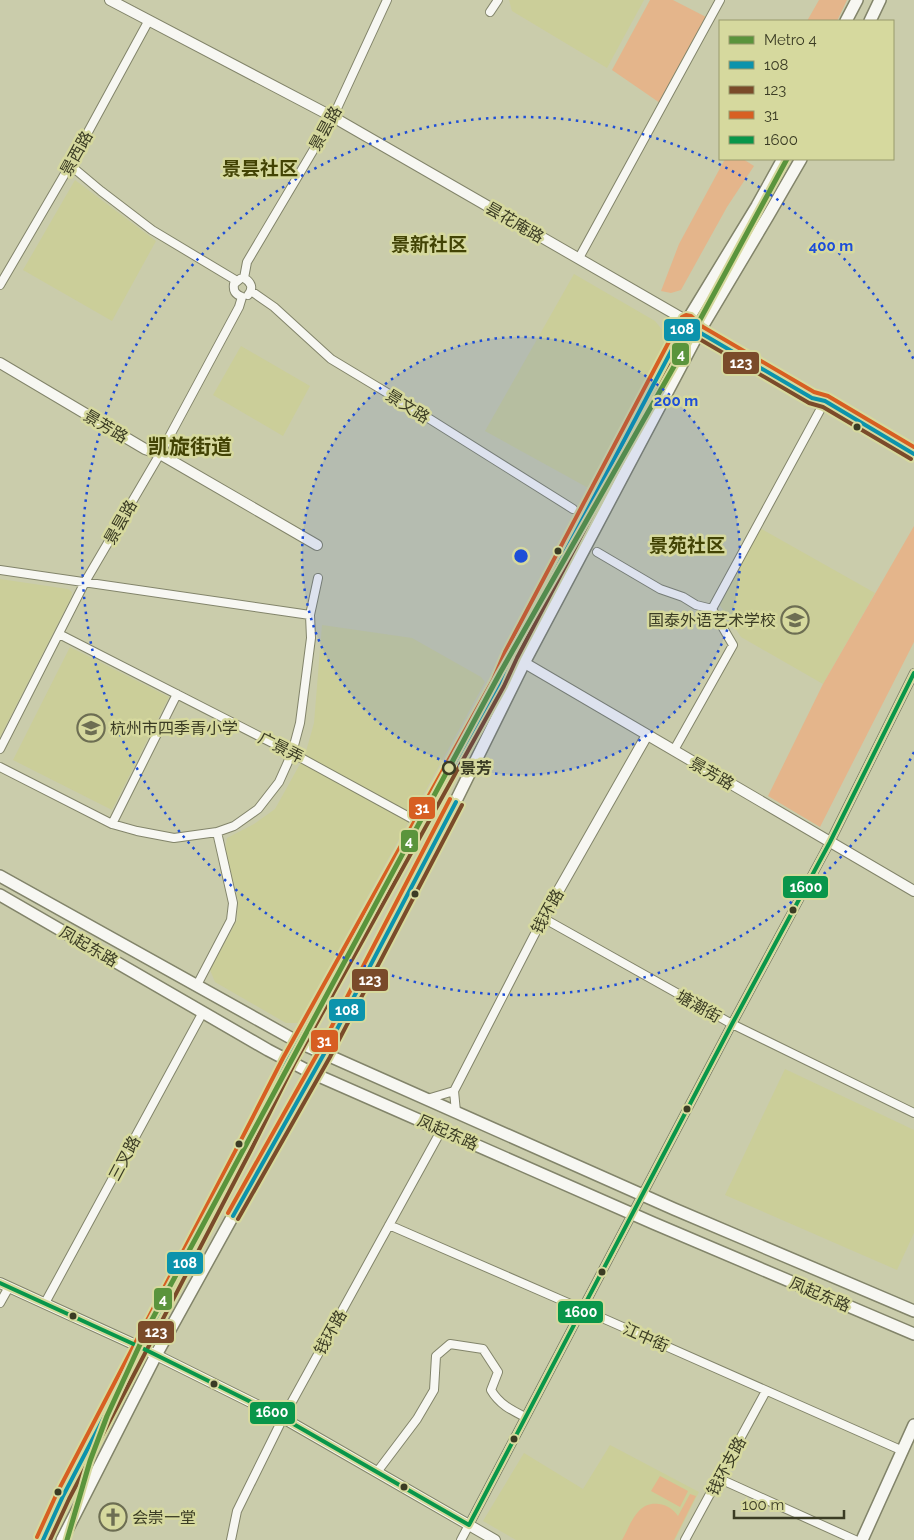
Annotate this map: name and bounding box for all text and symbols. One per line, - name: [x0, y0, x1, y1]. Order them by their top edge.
- legend: [719, 20, 894, 160]
- text: Metro 4: [764, 31, 817, 49]
- text: 108: [764, 56, 789, 74]
- text: 123: [764, 81, 786, 99]
- street label: 景昙路: [305, 103, 345, 154]
- text: 31: [764, 106, 779, 124]
- street label: 景西路: [56, 128, 96, 179]
- text: 1600: [764, 131, 798, 149]
- district label: 景昙社区: [222, 157, 298, 179]
- street label: 昙花庵路: [482, 198, 547, 247]
- district label: 景新社区: [391, 233, 467, 255]
- text: 400 m: [809, 237, 853, 255]
- line badge: 108: [663, 318, 701, 342]
- text: 108: [670, 321, 694, 337]
- line badge: 4: [671, 342, 690, 366]
- text: 4: [677, 346, 685, 362]
- line badge: 123: [722, 351, 760, 375]
- text: 123: [730, 355, 752, 371]
- street label: 景文路: [382, 386, 433, 427]
- text: 200 m: [654, 392, 698, 410]
- street label: 景芳路: [80, 406, 131, 447]
- unlabelled marker: [852, 422, 862, 432]
- district label: 凯旋街道: [148, 434, 232, 459]
- street label: 景昙路: [100, 497, 141, 548]
- district label: 景苑社区: [649, 534, 725, 556]
- unlabelled marker: [553, 546, 563, 556]
- centre of rings: [512, 547, 530, 565]
- school or university icon: 国泰外语艺术学校: [780, 605, 810, 635]
- place label: 国泰外语艺术学校: [648, 611, 776, 630]
- school or university icon: 杭州市四季青小学: [76, 713, 106, 743]
- place label: 杭州市四季青小学: [110, 719, 238, 738]
- street label: 广景弄: [255, 728, 306, 767]
- street label: 景芳路: [686, 753, 737, 794]
- place label: 景芳: [460, 759, 492, 778]
- marker: 景芳: [442, 761, 456, 775]
- line badge: 31: [408, 796, 436, 820]
- text: 31: [415, 800, 429, 816]
- line badge: 4: [400, 829, 419, 853]
- text: 4: [405, 833, 413, 849]
- line badge: 1600: [782, 875, 829, 899]
- text: 1600: [790, 879, 822, 895]
- street label: 钱环路: [527, 886, 567, 937]
- unlabelled marker: [410, 889, 420, 899]
- unlabelled marker: [788, 905, 798, 915]
- street label: 凤起东路: [56, 922, 121, 971]
- line badge: 123: [351, 968, 389, 992]
- text: 123: [359, 972, 381, 988]
- street label: 塘潮街: [673, 986, 724, 1026]
- line badge: 108: [328, 998, 366, 1022]
- text: 108: [335, 1002, 359, 1018]
- line badge: 31: [310, 1029, 339, 1053]
- text: 31: [317, 1033, 331, 1049]
- unlabelled marker: [682, 1104, 692, 1114]
- street label: 凤起东路: [415, 1111, 481, 1154]
- street label: 三叉路: [105, 1133, 144, 1184]
- unlabelled marker: [234, 1139, 244, 1149]
- line badge: 108: [166, 1251, 204, 1275]
- text: 108: [173, 1255, 197, 1271]
- unlabelled marker: [597, 1267, 607, 1277]
- street label: 凤起东路: [787, 1273, 853, 1316]
- line badge: 4: [153, 1287, 173, 1311]
- text: 4: [159, 1291, 167, 1307]
- line badge: 1600: [557, 1300, 604, 1324]
- text: 1600: [565, 1304, 597, 1320]
- street label: 钱环路: [310, 1307, 350, 1358]
- unlabelled marker: [68, 1311, 78, 1321]
- street label: 江中街: [620, 1319, 672, 1356]
- line badge: 123: [137, 1320, 175, 1344]
- text: 123: [145, 1324, 167, 1340]
- unlabelled marker: [209, 1379, 219, 1389]
- line badge: 1600: [249, 1401, 296, 1425]
- text: 1600: [256, 1404, 288, 1420]
- unlabelled marker: [509, 1434, 519, 1444]
- street label: 钱环支路: [703, 1434, 750, 1499]
- unlabelled marker: [399, 1482, 409, 1492]
- unlabelled marker: [53, 1487, 63, 1497]
- scale bar: [734, 1488, 844, 1520]
- text: 100 m: [742, 1496, 784, 1514]
- church icon: 会崇一堂: [98, 1502, 128, 1532]
- place label: 会崇一堂: [132, 1508, 196, 1527]

